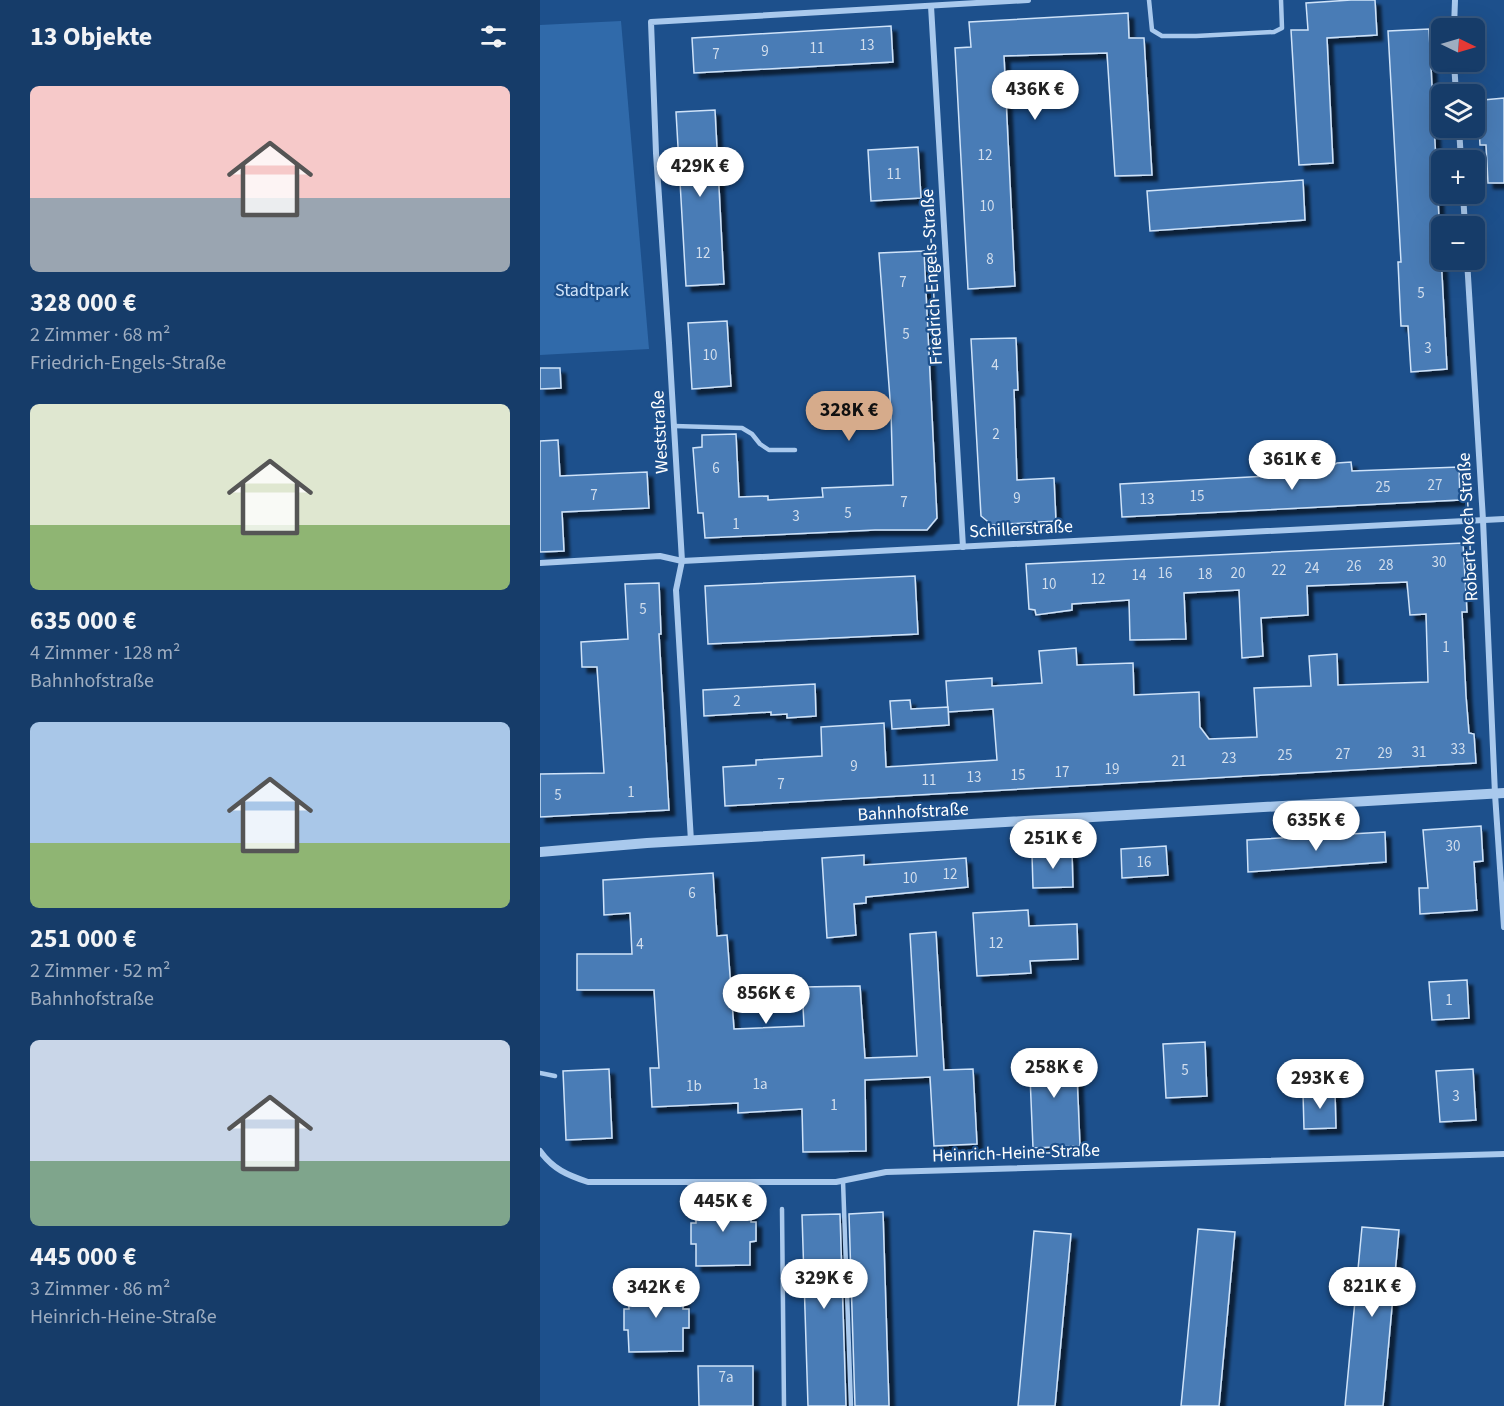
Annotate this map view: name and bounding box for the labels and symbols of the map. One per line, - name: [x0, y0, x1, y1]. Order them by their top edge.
- north arrow: [1431, 18, 1485, 72]
- house number: 13: [860, 35, 874, 56]
- house number: 11: [810, 38, 824, 59]
- house number: 9: [761, 41, 769, 62]
- house number: 7: [712, 44, 720, 65]
- pin: 436K €: [986, 70, 1084, 121]
- house number: 12: [978, 145, 992, 166]
- pin: 429K €: [651, 147, 749, 198]
- house number: 11: [887, 164, 901, 185]
- street label: Friedrich-Engels-Straße: [915, 188, 949, 366]
- house number: 10: [980, 196, 994, 217]
- house number: 12: [696, 243, 710, 264]
- house number: 8: [986, 249, 994, 270]
- house number: 7: [899, 272, 907, 293]
- park label: Stadtpark: [555, 278, 629, 303]
- house number: 5: [1417, 283, 1425, 304]
- house number: 5: [902, 324, 910, 345]
- house number: 3: [1424, 338, 1432, 359]
- house number: 10: [703, 345, 717, 366]
- house number: 4: [991, 355, 999, 376]
- street label: Weststraße: [645, 390, 675, 474]
- pin: 328K €: [800, 391, 898, 442]
- house number: 2: [992, 424, 1000, 445]
- pin: 361K €: [1243, 440, 1341, 491]
- street label: Robert-Koch-Straße: [1452, 452, 1484, 602]
- house number: 6: [712, 458, 720, 479]
- house number: 27: [1428, 475, 1442, 496]
- house number: 25: [1376, 477, 1390, 498]
- house number: 7: [590, 485, 598, 506]
- house number: 15: [1190, 486, 1204, 507]
- house number: 9: [1013, 488, 1021, 509]
- house number: 13: [1140, 489, 1154, 510]
- house number: 7: [900, 492, 908, 513]
- house number: 5: [844, 503, 852, 524]
- house number: 3: [792, 506, 800, 527]
- house number: 1: [732, 514, 740, 535]
- street label: Schillerstraße: [969, 514, 1074, 544]
- house number: 30: [1432, 552, 1446, 573]
- house number: 28: [1379, 555, 1393, 576]
- house number: 26: [1347, 556, 1361, 577]
- house number: 24: [1305, 558, 1320, 579]
- house number: 22: [1272, 560, 1286, 581]
- house number: 16: [1158, 563, 1172, 584]
- house number: 20: [1231, 563, 1245, 584]
- house number: 18: [1198, 564, 1212, 585]
- house number: 14: [1132, 565, 1147, 586]
- house number: 12: [1091, 569, 1105, 590]
- house number: 10: [1042, 574, 1056, 595]
- house number: 5: [639, 599, 647, 620]
- house number: 1: [1442, 637, 1450, 658]
- house number: 2: [733, 691, 741, 712]
- house number: 33: [1451, 739, 1465, 760]
- house number: 31: [1412, 742, 1426, 763]
- house number: 29: [1378, 743, 1392, 764]
- house number: 27: [1336, 744, 1350, 765]
- house number: 25: [1278, 745, 1292, 766]
- house number: 23: [1222, 748, 1236, 769]
- house number: 21: [1172, 751, 1186, 772]
- house number: 9: [850, 756, 858, 777]
- house number: 19: [1105, 759, 1119, 780]
- house number: 17: [1055, 762, 1069, 783]
- house number: 15: [1011, 765, 1025, 786]
- house number: 13: [967, 767, 981, 788]
- house number: 11: [922, 770, 936, 791]
- house number: 7: [777, 774, 785, 795]
- house number: 1: [627, 782, 635, 803]
- house number: 5: [554, 785, 562, 806]
- street label: Bahnhofstraße: [857, 797, 969, 827]
- pin: 635K €: [1267, 801, 1365, 852]
- pin: 251K €: [1004, 819, 1102, 870]
- house number: 30: [1446, 836, 1460, 857]
- house number: 16: [1137, 852, 1151, 873]
- house number: 12: [943, 864, 957, 885]
- house number: 10: [903, 868, 917, 889]
- house number: 6: [688, 883, 696, 904]
- house number: 12: [989, 933, 1003, 954]
- house number: 4: [636, 934, 644, 955]
- pin: 856K €: [717, 974, 815, 1025]
- house number: 1: [1445, 990, 1453, 1011]
- pin: 258K €: [1005, 1048, 1103, 1099]
- pin: 293K €: [1271, 1059, 1369, 1110]
- house number: 5: [1181, 1060, 1189, 1081]
- house number: 1a: [752, 1074, 768, 1095]
- house number: 1b: [686, 1076, 702, 1097]
- house number: 3: [1452, 1086, 1460, 1107]
- house number: 1: [830, 1095, 838, 1116]
- street label: Heinrich-Heine-Straße: [932, 1138, 1100, 1168]
- pin: 445K €: [674, 1182, 772, 1233]
- pin: 329K €: [775, 1259, 873, 1310]
- pin: 821K €: [1323, 1267, 1421, 1318]
- pin: 342K €: [607, 1268, 705, 1319]
- house number: 7a: [718, 1367, 734, 1388]

